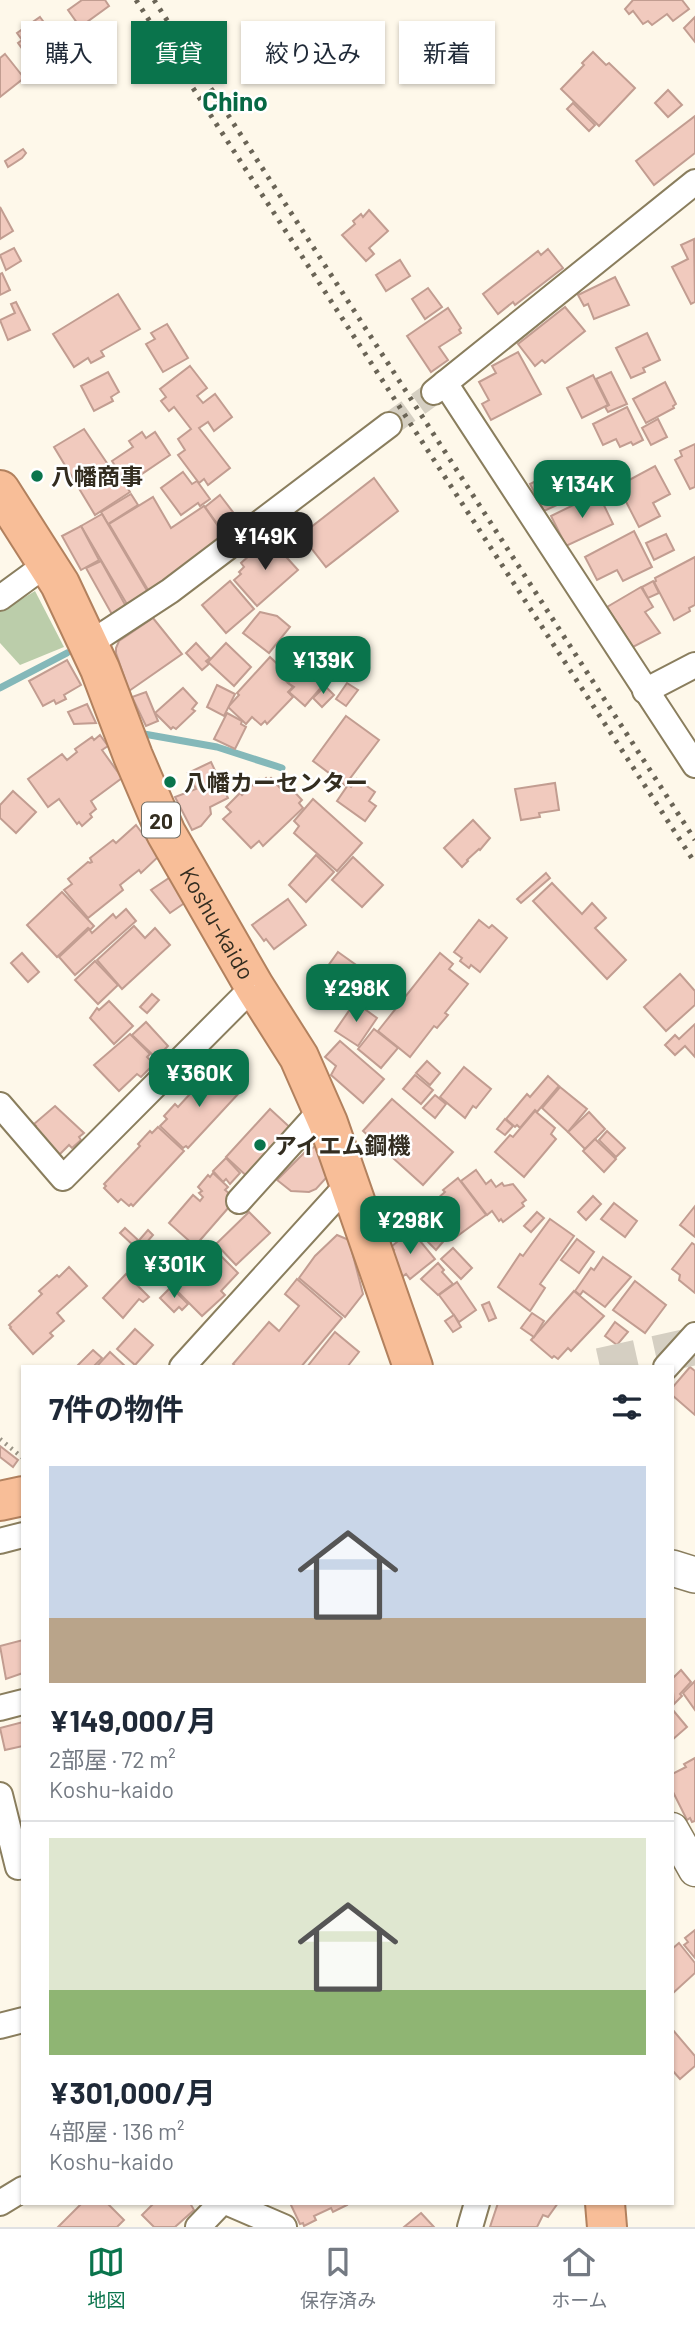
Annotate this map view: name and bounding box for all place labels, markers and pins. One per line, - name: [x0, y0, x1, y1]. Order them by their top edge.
- pin: ¥134K: [533, 461, 631, 520]
- place label: 八幡商事: [51, 462, 143, 490]
- marker: 八幡商事: [29, 468, 45, 484]
- pin: ¥149K: [216, 512, 314, 572]
- pin: ¥139K: [274, 636, 372, 696]
- place label: 八幡カーセンター: [184, 768, 368, 796]
- marker: 八幡カーセンター: [162, 774, 178, 790]
- pin: ¥298K: [307, 964, 405, 1024]
- pin: ¥360K: [150, 1050, 248, 1109]
- place label: アイエム鋼機: [274, 1131, 411, 1159]
- marker: アイエム鋼機: [252, 1137, 268, 1153]
- pin: ¥298K: [361, 1196, 459, 1256]
- pin: ¥301K: [125, 1240, 223, 1300]

